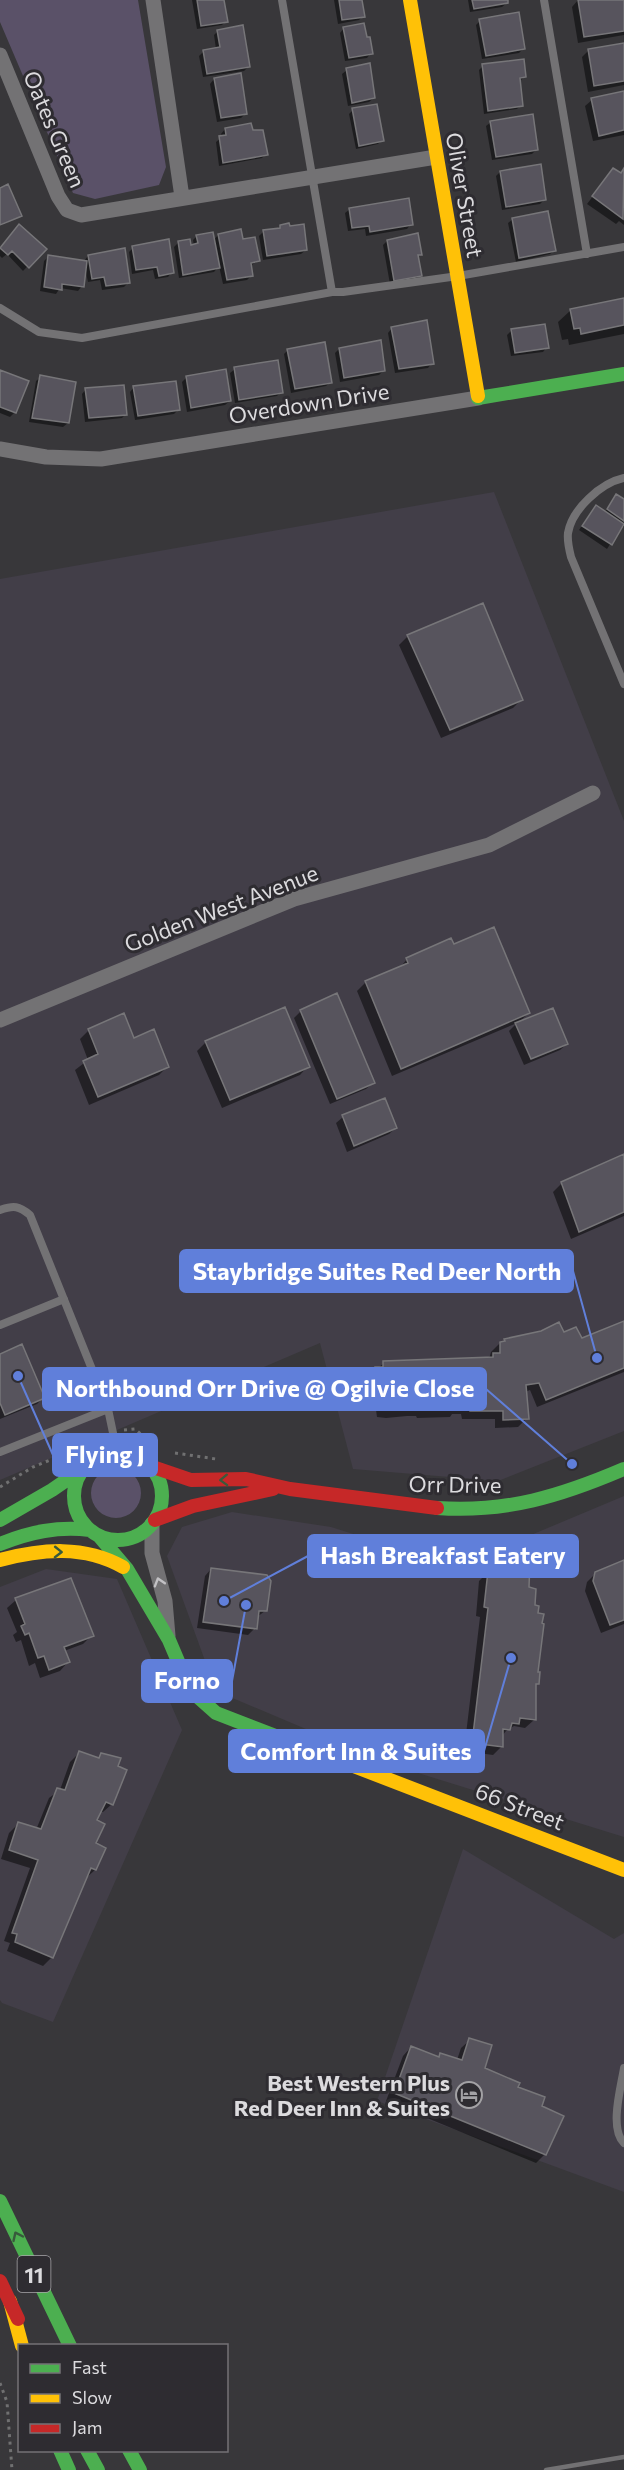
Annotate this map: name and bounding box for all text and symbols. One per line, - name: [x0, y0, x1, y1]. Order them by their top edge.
- street label: Oates Green: [18, 66, 92, 192]
- street label: Oliver Street: [441, 130, 489, 260]
- street label: Overdown Drive: [227, 377, 391, 429]
- street label: Golden West Avenue: [120, 859, 322, 957]
- callout: Staybridge Suites Red Deer North: [180, 1250, 573, 1292]
- text: Staybridge Suites Red Deer North: [193, 1256, 561, 1285]
- callout: Northbound Orr Drive @ Ogilvie Close: [43, 1368, 486, 1410]
- text: Northbound Orr Drive @ Ogilvie Close: [56, 1373, 474, 1402]
- callout: Flying J: [53, 1434, 157, 1476]
- text: Flying J: [65, 1439, 145, 1468]
- street label: Orr Drive: [408, 1470, 502, 1498]
- one-way arrow: [219, 1474, 228, 1486]
- callout: Hash Breakfast Eatery: [308, 1535, 578, 1577]
- text: Hash Breakfast Eatery: [320, 1540, 566, 1569]
- one-way arrow: [53, 1546, 62, 1558]
- one-way arrow: [154, 1577, 166, 1588]
- callout: Forno: [142, 1660, 232, 1702]
- text: Forno: [154, 1665, 220, 1694]
- callout: Comfort Inn & Suites: [229, 1730, 484, 1772]
- text: Comfort Inn & Suites: [240, 1736, 472, 1765]
- street label: 66 Street: [472, 1777, 568, 1835]
- place label: Best Western Plus Red Deer Inn & Suites: [234, 2069, 450, 2121]
- hotel icon: Best Western Plus Red Deer Inn & Suites: [454, 2080, 484, 2110]
- one-way arrow: [12, 2232, 24, 2243]
- road number: 11: [18, 2256, 51, 2292]
- legend: [18, 2344, 228, 2452]
- text: Fast: [72, 2356, 107, 2378]
- text: Slow: [72, 2386, 112, 2408]
- text: Jam: [72, 2416, 102, 2438]

